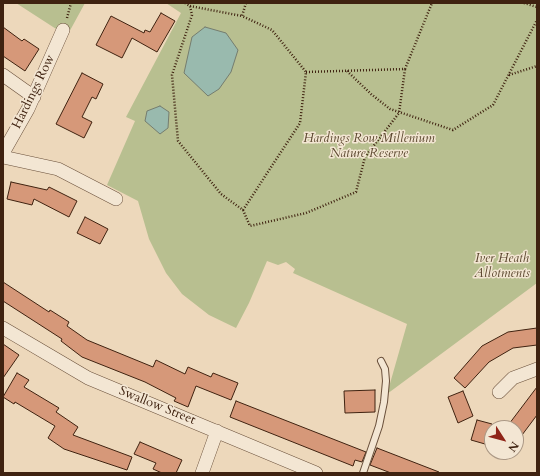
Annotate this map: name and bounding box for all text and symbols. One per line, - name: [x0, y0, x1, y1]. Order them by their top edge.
- street label: Hardings Row: [9, 52, 59, 132]
- park label: Hardings Row Millenium Nature Reserve: [303, 131, 435, 162]
- park label: Iver Heath Allotments: [474, 251, 530, 282]
- street label: Swallow Street: [116, 384, 198, 428]
- north arrow: [484, 420, 524, 460]
- text: N: [504, 438, 522, 455]

